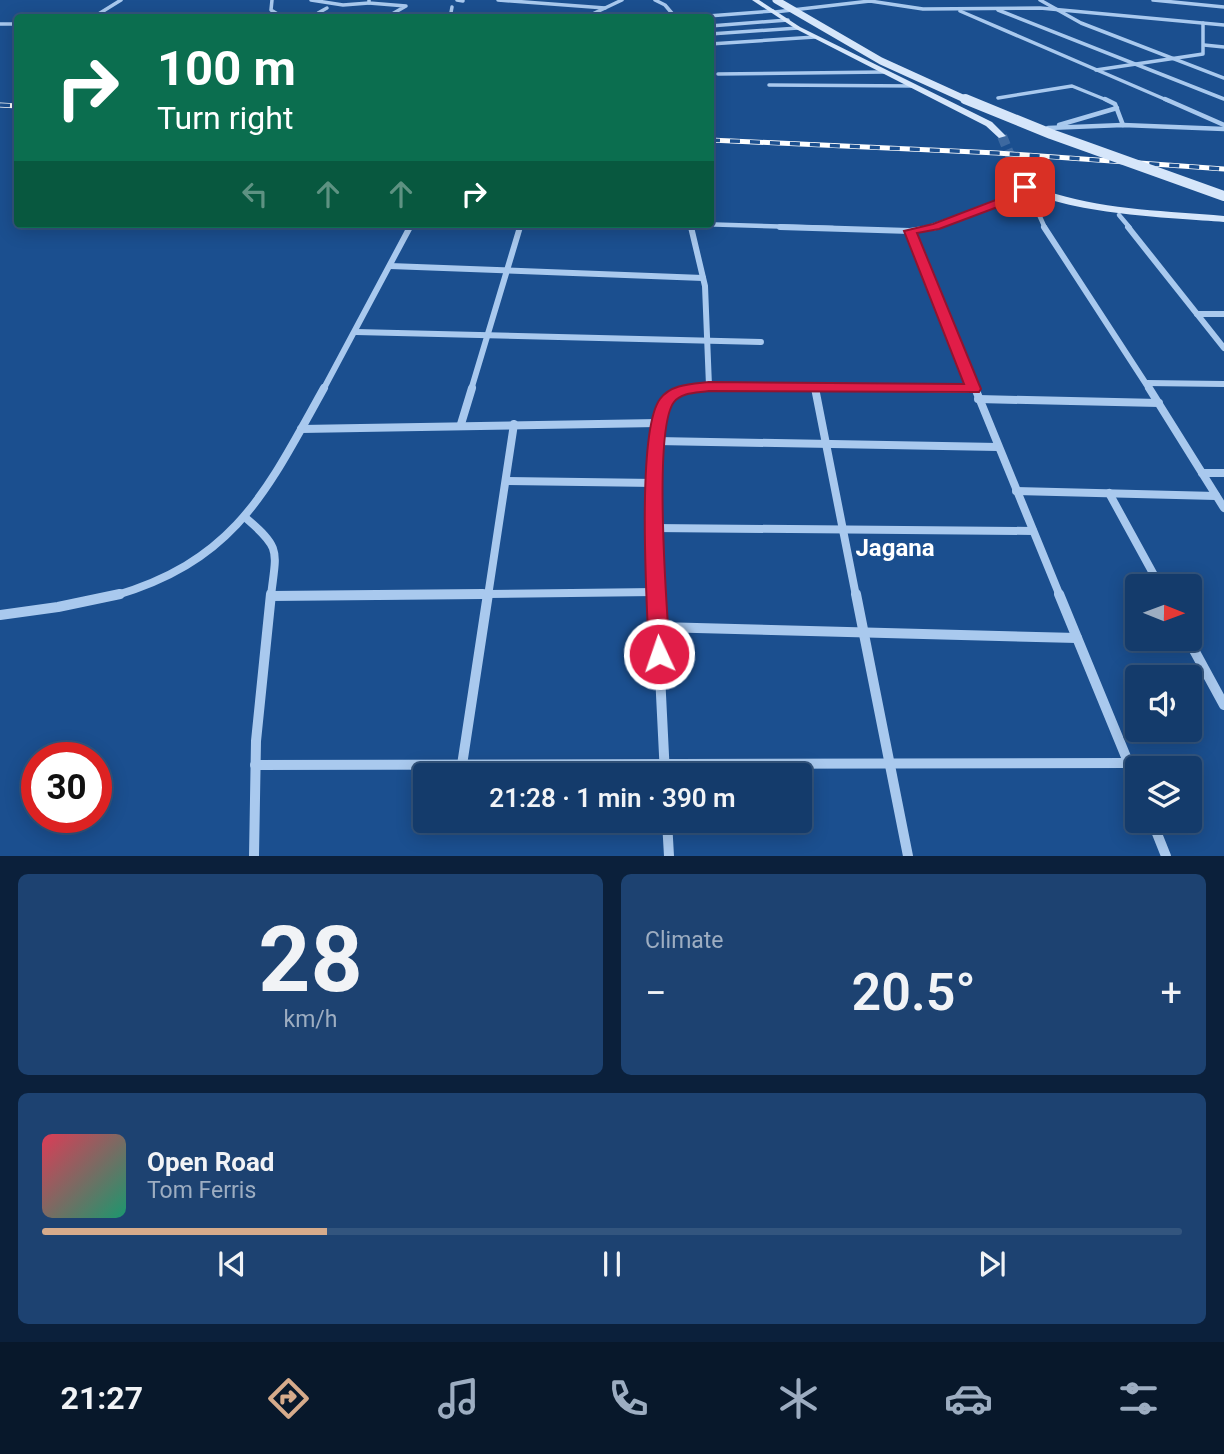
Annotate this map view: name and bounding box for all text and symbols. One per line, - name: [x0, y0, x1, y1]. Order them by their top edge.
- text: 100 m: [157, 40, 296, 97]
- icon: right: [42, 42, 133, 133]
- text: Turn right: [157, 99, 293, 137]
- pin: [995, 157, 1055, 217]
- icon: arrive: [1006, 168, 1044, 206]
- icon: left: [236, 175, 274, 213]
- icon: ahead: [309, 175, 347, 213]
- icon: ahead: [382, 175, 420, 213]
- icon: right: [455, 175, 493, 213]
- district label: Jagana: [855, 534, 935, 562]
- north arrow: [1125, 574, 1202, 651]
- map controls: [1125, 574, 1202, 833]
- position arrow: [622, 617, 696, 691]
- button: sound: [1125, 665, 1202, 742]
- speed limit sign: 30: [21, 742, 112, 833]
- button: layers: [1125, 756, 1202, 833]
- text: 21:28 · 1 min · 390 m: [489, 783, 736, 813]
- text: 28: [258, 907, 363, 1013]
- text: Climate: [645, 927, 724, 954]
- text: 20.5°: [852, 962, 976, 1023]
- text: −: [645, 971, 667, 1015]
- text: +: [1160, 971, 1182, 1015]
- text: km/h: [284, 1006, 338, 1033]
- text: Open Road: [147, 1147, 275, 1177]
- text: Tom Ferris: [147, 1177, 256, 1204]
- icon: previous: [213, 1245, 251, 1283]
- icon: pause: [593, 1245, 631, 1283]
- icon: next: [973, 1245, 1011, 1283]
- icon: directions: [264, 1374, 313, 1423]
- icon: music: [434, 1374, 483, 1423]
- icon: phone: [604, 1374, 653, 1423]
- icon: climate: [774, 1374, 823, 1423]
- icon: car: [944, 1374, 993, 1423]
- icon: filters: [1114, 1374, 1163, 1423]
- text: 21:27: [61, 1379, 143, 1417]

